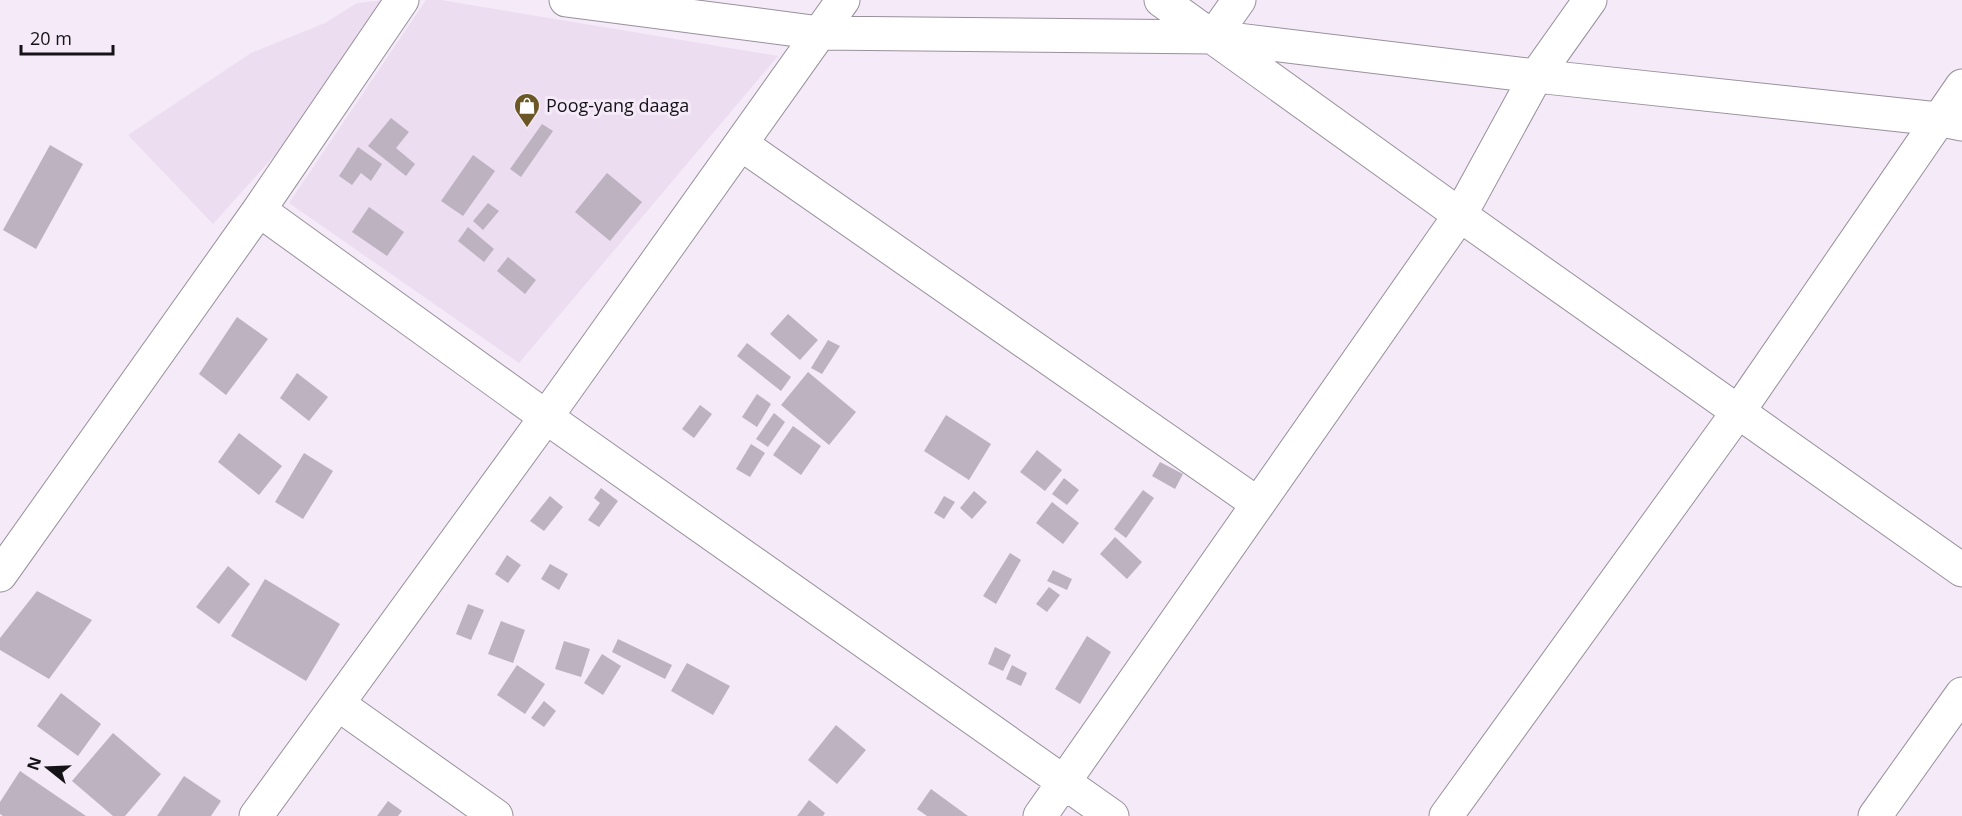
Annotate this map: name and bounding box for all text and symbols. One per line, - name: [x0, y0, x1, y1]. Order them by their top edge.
- scale bar: [21, 18, 112, 56]
- text: 20 m: [30, 26, 72, 50]
- shop icon: Poog-yang daaga: [512, 91, 542, 129]
- place label: Poog-yang daaga: [546, 93, 689, 117]
- north arrow: [18, 738, 78, 798]
- text: N: [21, 754, 46, 773]

